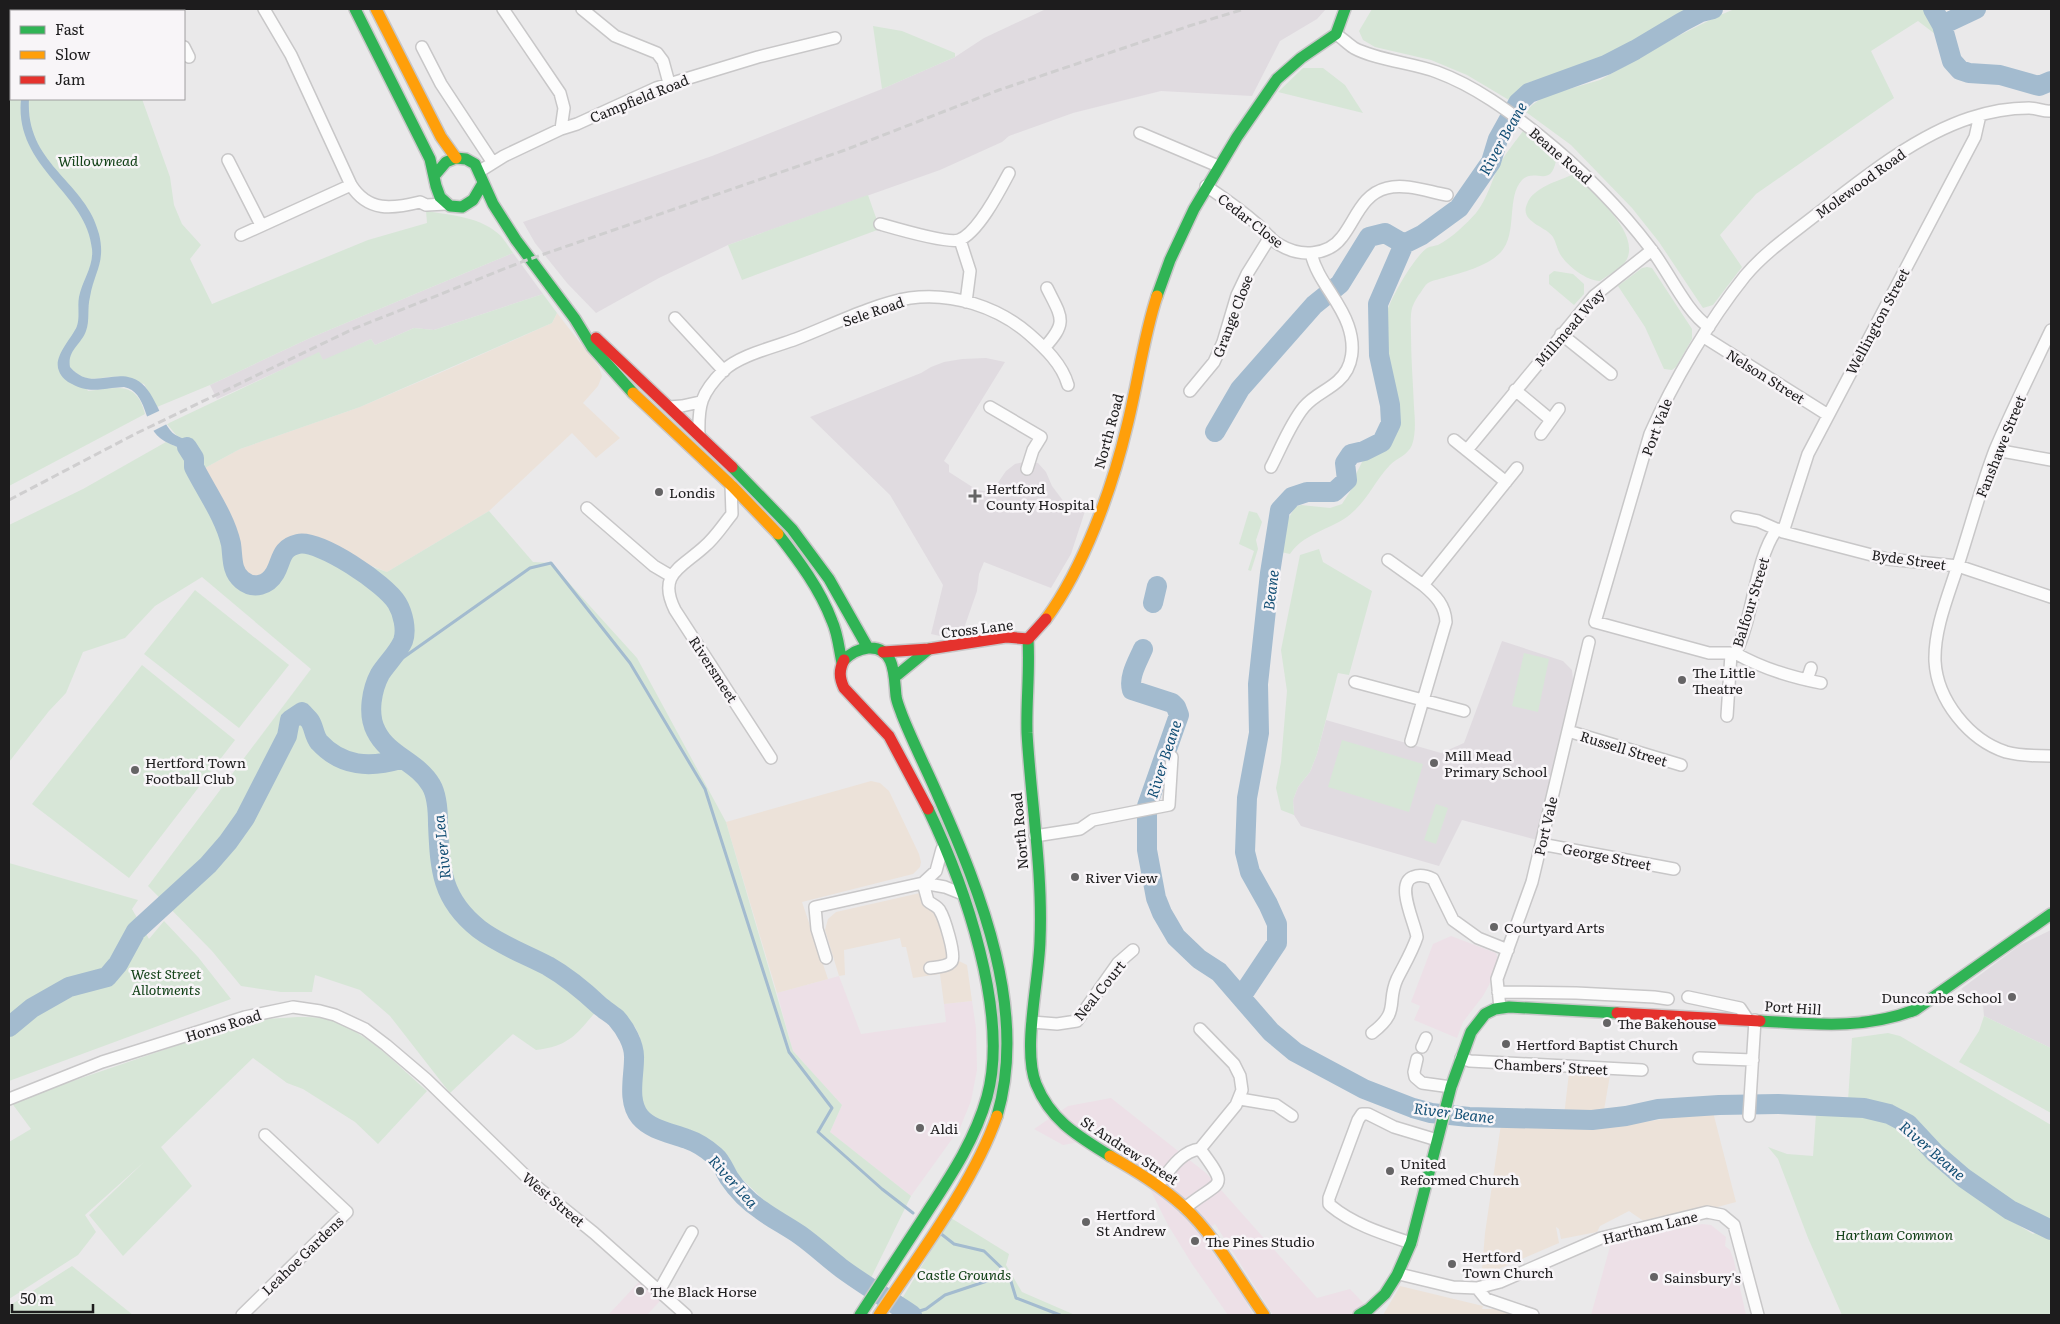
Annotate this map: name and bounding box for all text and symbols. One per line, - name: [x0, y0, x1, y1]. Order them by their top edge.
- legend: [10, 10, 185, 100]
- text: Fast: [55, 17, 84, 40]
- text: Slow: [55, 42, 90, 65]
- text: Jam: [55, 67, 86, 90]
- street label: Campfield Road: [587, 69, 692, 127]
- water label: River Beane: [1472, 97, 1532, 179]
- street label: Beane Road: [1525, 122, 1597, 188]
- street label: Molewood Road: [1811, 143, 1910, 223]
- park label: Willowmead: [58, 150, 138, 170]
- street label: Cedar Close: [1214, 188, 1288, 252]
- street label: Wellington Street: [1840, 264, 1914, 378]
- street label: Grange Close: [1207, 272, 1257, 360]
- street label: Millmead Way: [1530, 283, 1609, 370]
- street label: Sele Road: [839, 291, 907, 331]
- street label: Nelson Street: [1723, 344, 1809, 408]
- street label: North Road: [1088, 391, 1128, 471]
- street label: Fanshawe Street: [1970, 391, 2030, 500]
- street label: Port Vale: [1636, 395, 1676, 459]
- place label: Hertford County Hospital: [986, 478, 1095, 514]
- place label: Londis: [669, 482, 715, 502]
- marker: Londis: [653, 486, 665, 498]
- marker: Hertford County Hospital: [968, 489, 982, 503]
- street label: Byde Street: [1870, 544, 1948, 574]
- street label: Balfour Street: [1727, 554, 1773, 650]
- water label: Beane: [1256, 568, 1284, 612]
- street label: Cross Lane: [940, 614, 1014, 642]
- street label: Riversmeet: [685, 632, 743, 707]
- place label: The Little Theatre: [1692, 662, 1756, 698]
- marker: The Little Theatre: [1676, 674, 1688, 686]
- water label: River Beane: [1140, 717, 1186, 801]
- street label: Russell Street: [1578, 725, 1670, 771]
- place label: Mill Mead Primary School: [1444, 745, 1548, 781]
- place label: Hertford Town Football Club: [145, 752, 246, 788]
- marker: Mill Mead Primary School: [1428, 757, 1440, 769]
- marker: Hertford Town Football Club: [129, 764, 141, 776]
- street label: North Road: [1006, 791, 1032, 870]
- street label: Port Vale: [1528, 794, 1562, 858]
- water label: River Lea: [426, 813, 456, 880]
- street label: George Street: [1561, 838, 1653, 874]
- place label: River View: [1085, 867, 1158, 887]
- marker: River View: [1069, 871, 1081, 883]
- place label: Courtyard Arts: [1504, 917, 1604, 937]
- marker: Courtyard Arts: [1488, 921, 1500, 933]
- street label: Neal Court: [1068, 955, 1130, 1024]
- park label: West Street Allotments: [131, 963, 202, 999]
- place label: Duncombe School: [1881, 987, 2002, 1007]
- marker: Duncombe School: [2006, 991, 2018, 1003]
- street label: Port Hill: [1764, 995, 1823, 1019]
- street label: Horns Road: [183, 1004, 264, 1046]
- place label: The Bakehouse: [1617, 1013, 1716, 1033]
- marker: The Bakehouse: [1601, 1017, 1613, 1029]
- place label: Hertford Baptist Church: [1516, 1034, 1678, 1054]
- marker: Hertford Baptist Church: [1500, 1038, 1512, 1050]
- street label: Chambers' Street: [1493, 1053, 1609, 1079]
- water label: River Beane: [1412, 1096, 1496, 1128]
- street label: St Andrew Street: [1077, 1111, 1183, 1189]
- water label: River Beane: [1895, 1115, 1971, 1185]
- place label: Aldi: [930, 1118, 958, 1138]
- marker: Aldi: [914, 1122, 926, 1134]
- water label: River Lea: [704, 1149, 764, 1213]
- place label: United Reformed Church: [1400, 1153, 1519, 1189]
- marker: United Reformed Church: [1384, 1165, 1396, 1177]
- street label: West Street: [519, 1167, 590, 1231]
- place label: Hertford St Andrew: [1096, 1204, 1166, 1240]
- street label: Hartham Lane: [1600, 1206, 1700, 1248]
- street label: Leahoe Gardens: [257, 1211, 347, 1299]
- marker: Hertford St Andrew: [1080, 1216, 1092, 1228]
- park label: Hartham Common: [1835, 1224, 1954, 1244]
- place label: The Pines Studio: [1205, 1231, 1315, 1251]
- marker: The Pines Studio: [1189, 1235, 1201, 1247]
- place label: Hertford Town Church: [1462, 1246, 1554, 1282]
- marker: Hertford Town Church: [1446, 1258, 1458, 1270]
- park label: Castle Grounds: [917, 1264, 1011, 1284]
- place label: Sainsbury's: [1664, 1267, 1741, 1287]
- marker: Sainsbury's: [1648, 1271, 1660, 1283]
- place label: The Black Horse: [650, 1281, 757, 1301]
- scale bar: [12, 1282, 94, 1314]
- marker: The Black Horse: [634, 1285, 646, 1297]
- text: 50 m: [20, 1286, 54, 1309]

